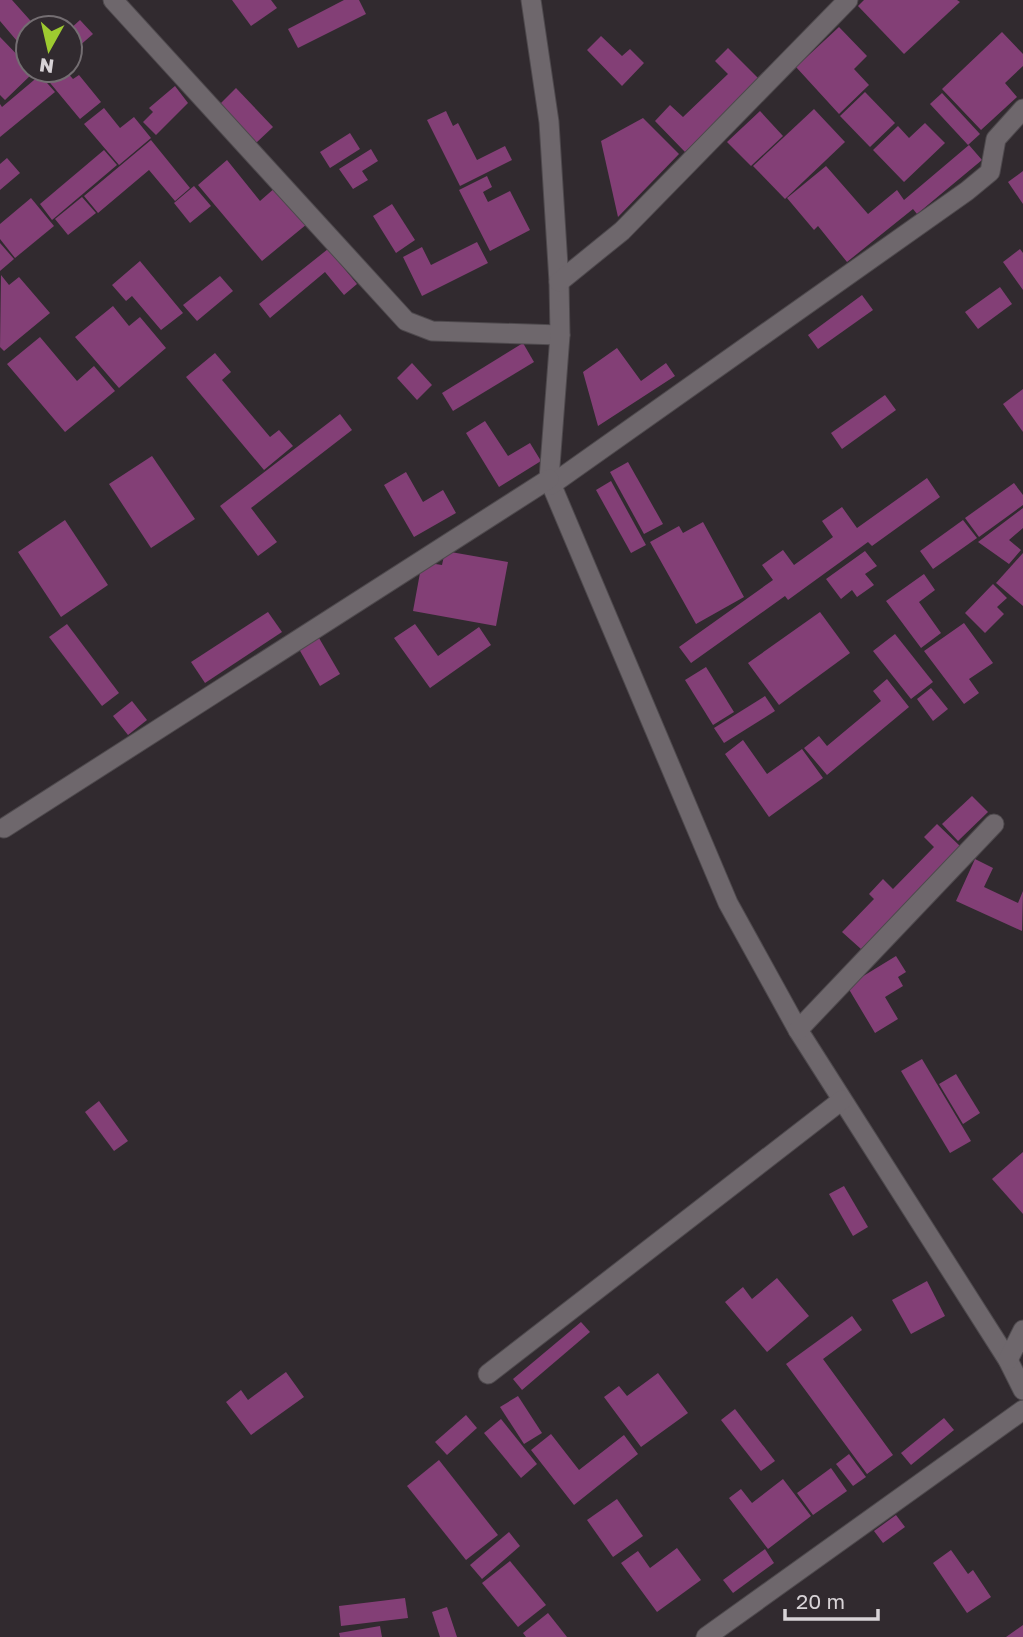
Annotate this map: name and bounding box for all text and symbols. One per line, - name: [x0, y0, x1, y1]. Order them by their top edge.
- north arrow: [14, 14, 84, 84]
- text: N: [38, 54, 55, 79]
- scale bar: [785, 1578, 878, 1622]
- text: 20 m: [796, 1588, 845, 1614]

